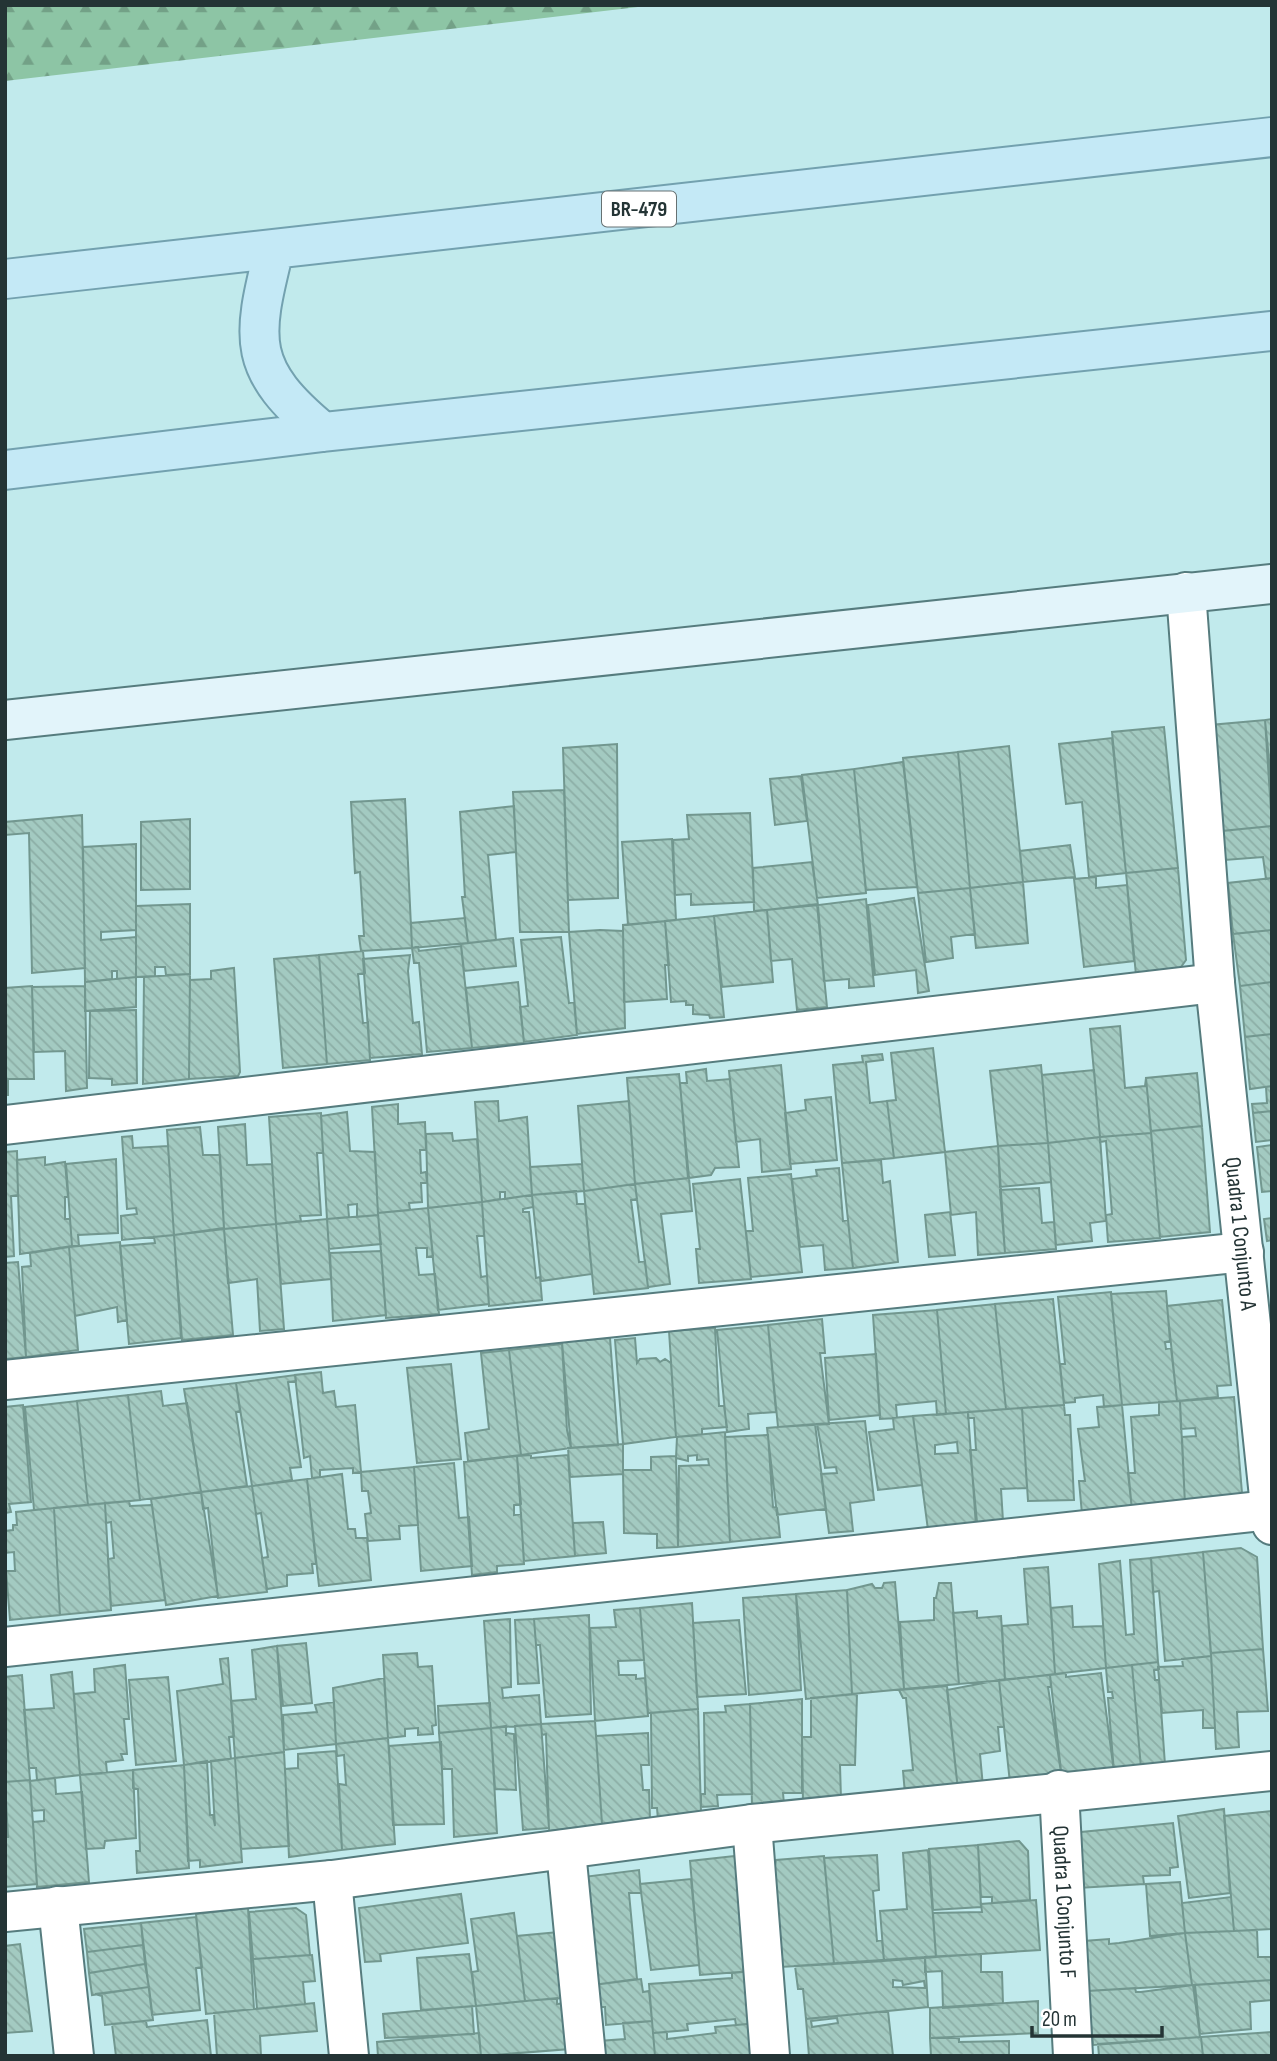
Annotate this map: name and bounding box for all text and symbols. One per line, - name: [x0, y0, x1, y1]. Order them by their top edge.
- road number: BR-479: [602, 192, 676, 227]
- street label: Quadra 1 Conjunto A: [1218, 1156, 1262, 1312]
- street label: Quadra 1 Conjunto F: [1046, 1825, 1082, 1979]
- scale bar: [1032, 1994, 1162, 2038]
- text: 20 m: [1042, 2007, 1077, 2032]

